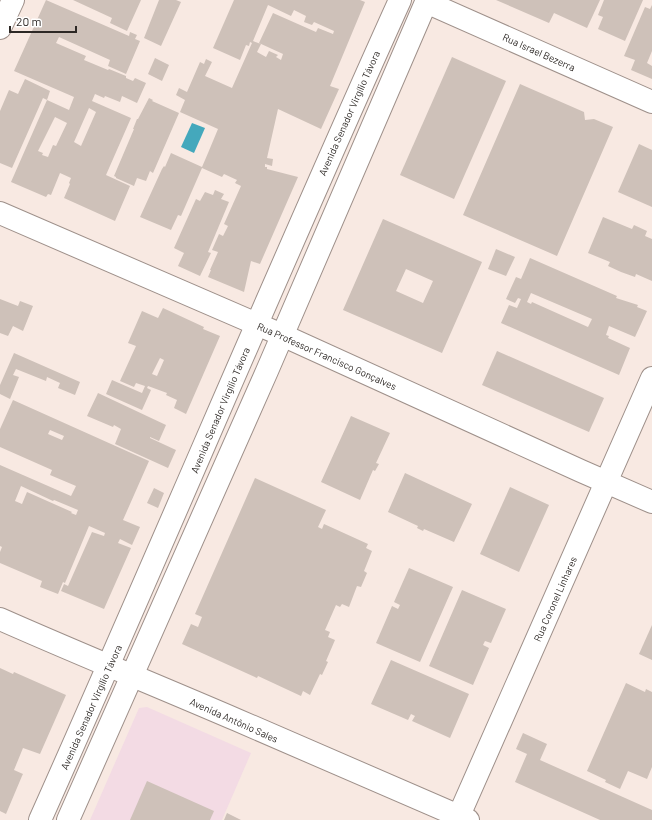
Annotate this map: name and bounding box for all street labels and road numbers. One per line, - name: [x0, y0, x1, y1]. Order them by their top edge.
- street label: Rua Israel Bezerra: [501, 31, 577, 73]
- street label: Avenida Senador Virgílio Távora: [316, 49, 382, 177]
- street label: Rua Professor Francisco Gonçalves: [255, 320, 399, 392]
- street label: Avenida Senador Virgílio Távora: [188, 345, 252, 475]
- street label: Rua Coronel Linhares: [531, 554, 579, 643]
- street label: Avenida Senador Virgílio Távora: [58, 643, 124, 771]
- street label: Avenida Antônio Sales: [188, 695, 280, 745]

